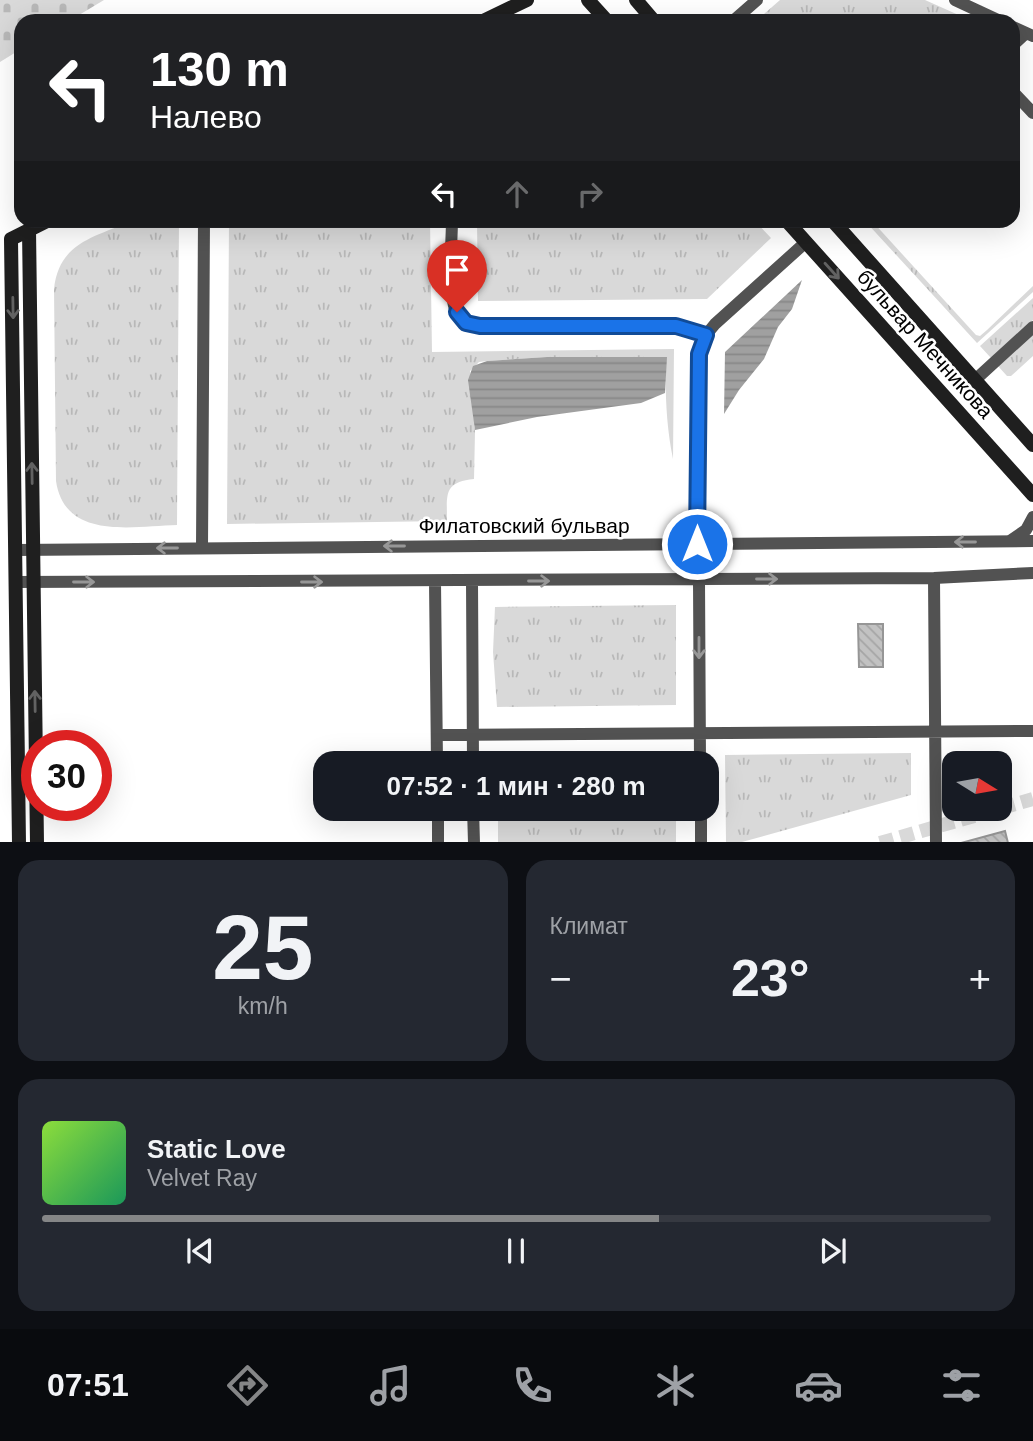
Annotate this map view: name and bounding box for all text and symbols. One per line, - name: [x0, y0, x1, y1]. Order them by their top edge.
- icon: left: [35, 42, 126, 133]
- text: 130 m: [150, 42, 289, 96]
- text: Налево: [150, 99, 262, 135]
- icon: left: [425, 175, 463, 213]
- icon: ahead: [498, 175, 536, 213]
- icon: right: [571, 175, 609, 213]
- pin: [427, 240, 487, 312]
- icon: arrive: [438, 251, 476, 289]
- one-way arrow: [824, 262, 840, 280]
- street label: бульвар Мечникова: [853, 265, 998, 423]
- one-way arrow: [6, 296, 20, 319]
- one-way arrow: [25, 462, 39, 485]
- position arrow: [660, 507, 734, 581]
- street label: Филатовский бульвар: [418, 514, 630, 537]
- one-way arrow: [954, 535, 977, 549]
- one-way arrow: [383, 540, 406, 553]
- one-way arrow: [156, 541, 179, 555]
- one-way arrow: [755, 572, 778, 586]
- one-way arrow: [527, 574, 550, 588]
- one-way arrow: [72, 575, 95, 589]
- one-way arrow: [300, 575, 323, 589]
- one-way arrow: [692, 636, 706, 659]
- one-way arrow: [28, 690, 42, 713]
- speed limit sign: 30: [21, 730, 112, 821]
- north arrow: [942, 751, 1012, 821]
- map controls: [942, 751, 1012, 821]
- text: 07:52 · 1 мин · 280 m: [386, 771, 646, 801]
- text: 25: [212, 897, 313, 998]
- text: Климат: [550, 913, 628, 939]
- text: 23°: [731, 949, 810, 1007]
- text: −: [550, 958, 572, 1000]
- text: +: [969, 958, 991, 1000]
- text: km/h: [238, 993, 288, 1019]
- text: Static Love: [147, 1134, 286, 1164]
- text: Velvet Ray: [147, 1165, 257, 1191]
- icon: previous: [181, 1232, 219, 1270]
- icon: pause: [497, 1232, 535, 1270]
- icon: next: [814, 1232, 852, 1270]
- icon: directions: [223, 1361, 272, 1410]
- icon: music: [366, 1361, 415, 1410]
- icon: phone: [508, 1361, 557, 1410]
- icon: climate: [651, 1361, 700, 1410]
- icon: car: [794, 1361, 843, 1410]
- icon: filters: [937, 1361, 986, 1410]
- text: 07:51: [47, 1367, 129, 1403]

